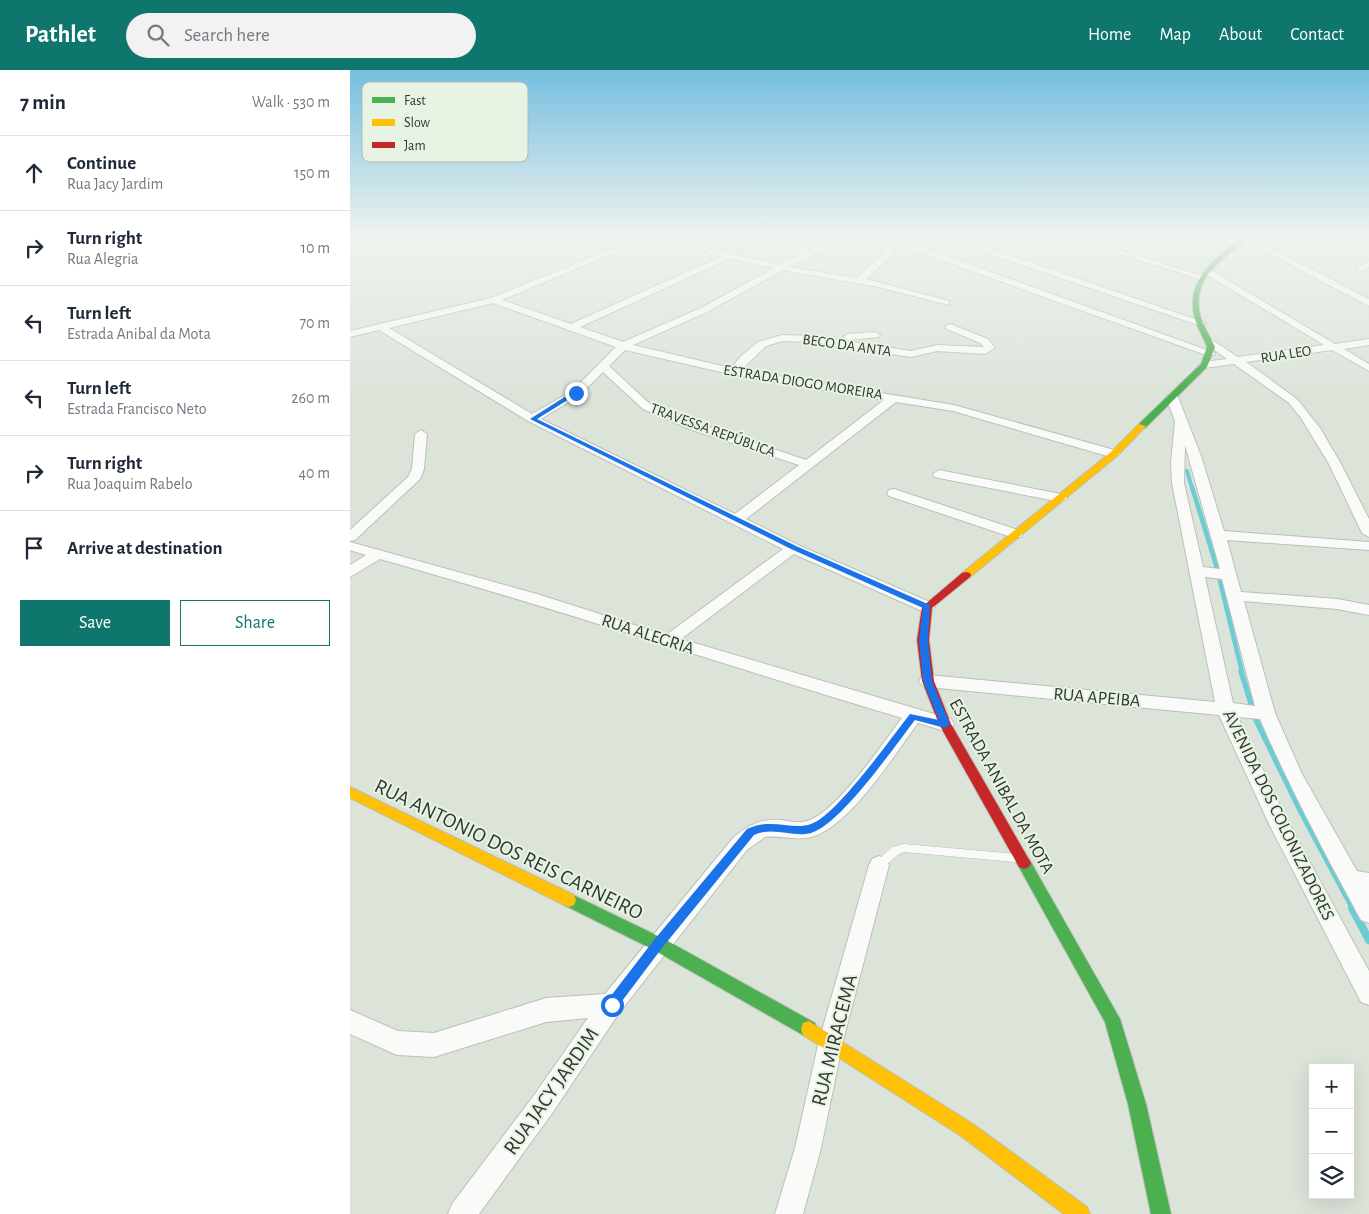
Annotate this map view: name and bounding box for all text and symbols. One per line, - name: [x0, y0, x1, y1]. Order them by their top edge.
- search box: [126, 13, 476, 58]
- icon: search: [144, 21, 172, 49]
- text: Pathlet: [25, 23, 96, 47]
- text: Search here: [184, 26, 270, 45]
- text: Home: [1088, 26, 1131, 44]
- text: Map: [1159, 26, 1191, 44]
- text: About: [1219, 26, 1262, 44]
- text: Contact: [1290, 26, 1344, 44]
- legend: [362, 82, 528, 162]
- text: 7 min: [20, 92, 66, 113]
- text: Walk · 530 m: [252, 94, 330, 110]
- text: Fast: [404, 94, 426, 108]
- text: Slow: [404, 116, 431, 130]
- text: Jam: [404, 139, 426, 153]
- text: Continue: [67, 154, 136, 173]
- icon: ahead: [20, 159, 48, 187]
- text: 150 m: [294, 165, 330, 181]
- text: Rua Jacy Jardim: [67, 176, 163, 192]
- text: Turn right: [67, 229, 142, 248]
- icon: right: [20, 234, 48, 262]
- text: 10 m: [301, 240, 330, 256]
- text: Rua Alegria: [67, 251, 138, 267]
- text: Turn left: [67, 304, 131, 323]
- icon: left: [20, 309, 48, 337]
- text: 70 m: [299, 315, 330, 331]
- text: Estrada Anibal da Mota: [67, 326, 211, 342]
- street label: BECO DA ANTA: [802, 332, 893, 359]
- street label: RUA LEO: [1260, 343, 1312, 366]
- street label: ESTRADA DIOGO MOREIRA: [722, 362, 884, 403]
- text: Turn left: [67, 379, 131, 398]
- route end: [565, 382, 588, 405]
- icon: left: [20, 384, 48, 412]
- text: 260 m: [291, 390, 330, 406]
- street label: TRAVESSA REPÚBLICA: [648, 399, 779, 460]
- text: Estrada Francisco Neto: [67, 401, 207, 417]
- text: Turn right: [67, 454, 142, 473]
- icon: right: [20, 459, 48, 487]
- text: 40 m: [298, 465, 330, 481]
- text: Rua Joaquim Rabelo: [67, 476, 193, 492]
- icon: arrive: [20, 534, 48, 562]
- text: Arrive at destination: [67, 539, 223, 558]
- button: Save: [20, 600, 170, 646]
- button: Share: [180, 600, 330, 646]
- street label: RUA ALEGRIA: [599, 612, 697, 659]
- street label: RUA APEIBA: [1053, 685, 1142, 711]
- street label: ESTRADA ANIBAL DA MOTA: [946, 696, 1057, 877]
- street label: AVENIDA DOS COLONIZADORES: [1219, 707, 1337, 923]
- street label: RUA ANTONIO DOS REIS CARNEIRO: [371, 775, 646, 924]
- street label: RUA MIRACEMA: [808, 972, 861, 1108]
- route start: [601, 994, 624, 1017]
- street label: RUA JACY JARDIM: [500, 1024, 603, 1159]
- map controls: [1309, 1064, 1354, 1199]
- button: +: [1309, 1064, 1354, 1109]
- button: −: [1309, 1109, 1354, 1154]
- button: layers: [1309, 1154, 1354, 1199]

